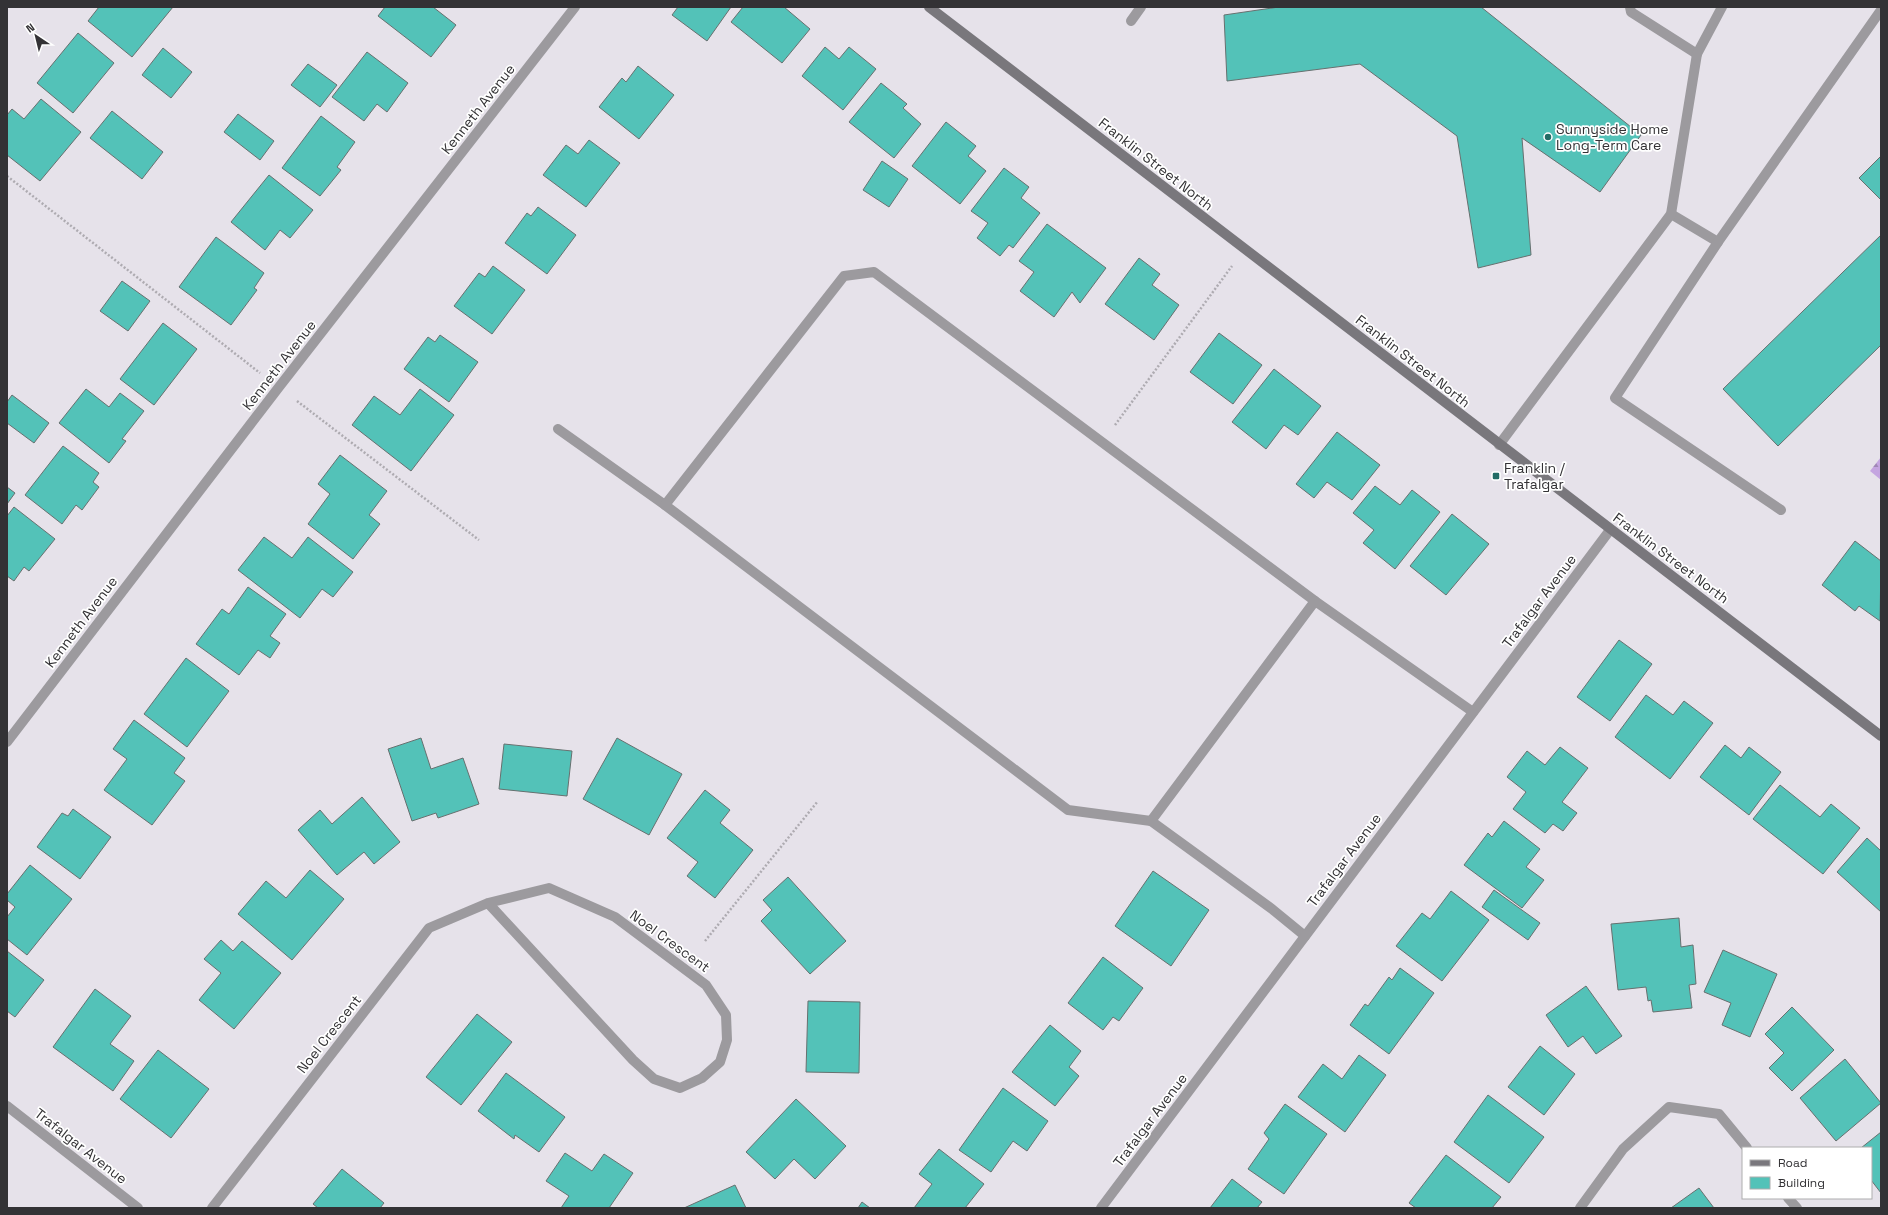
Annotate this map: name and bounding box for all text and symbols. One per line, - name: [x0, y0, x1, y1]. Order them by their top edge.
- north arrow: [16, 16, 56, 56]
- text: N: [23, 20, 37, 36]
- street label: Kenneth Avenue: [437, 60, 519, 158]
- street label: Franklin Street North: [1095, 114, 1217, 214]
- place label: Sunnyside Home Long-Term Care: [1556, 120, 1669, 154]
- marker: Sunnyside Home Long-Term Care: [1543, 132, 1553, 142]
- street label: Franklin Street North: [1352, 311, 1474, 411]
- street label: Kenneth Avenue: [238, 316, 320, 414]
- place label: Franklin / Trafalgar: [1504, 459, 1566, 493]
- marker: Franklin / Trafalgar: [1491, 471, 1501, 481]
- street label: Franklin Street North: [1610, 509, 1732, 607]
- street label: Trafalgar Avenue: [1498, 551, 1580, 651]
- street label: Kenneth Avenue: [41, 573, 121, 671]
- street label: Trafalgar Avenue: [1303, 810, 1385, 910]
- street label: Noel Crescent: [627, 906, 713, 976]
- street label: Noel Crescent: [293, 991, 365, 1077]
- street label: Trafalgar Avenue: [1109, 1070, 1191, 1170]
- street label: Trafalgar Avenue: [31, 1104, 131, 1188]
- legend: [1742, 1147, 1872, 1199]
- text: Road: [1778, 1155, 1807, 1171]
- text: Building: [1778, 1175, 1825, 1191]

